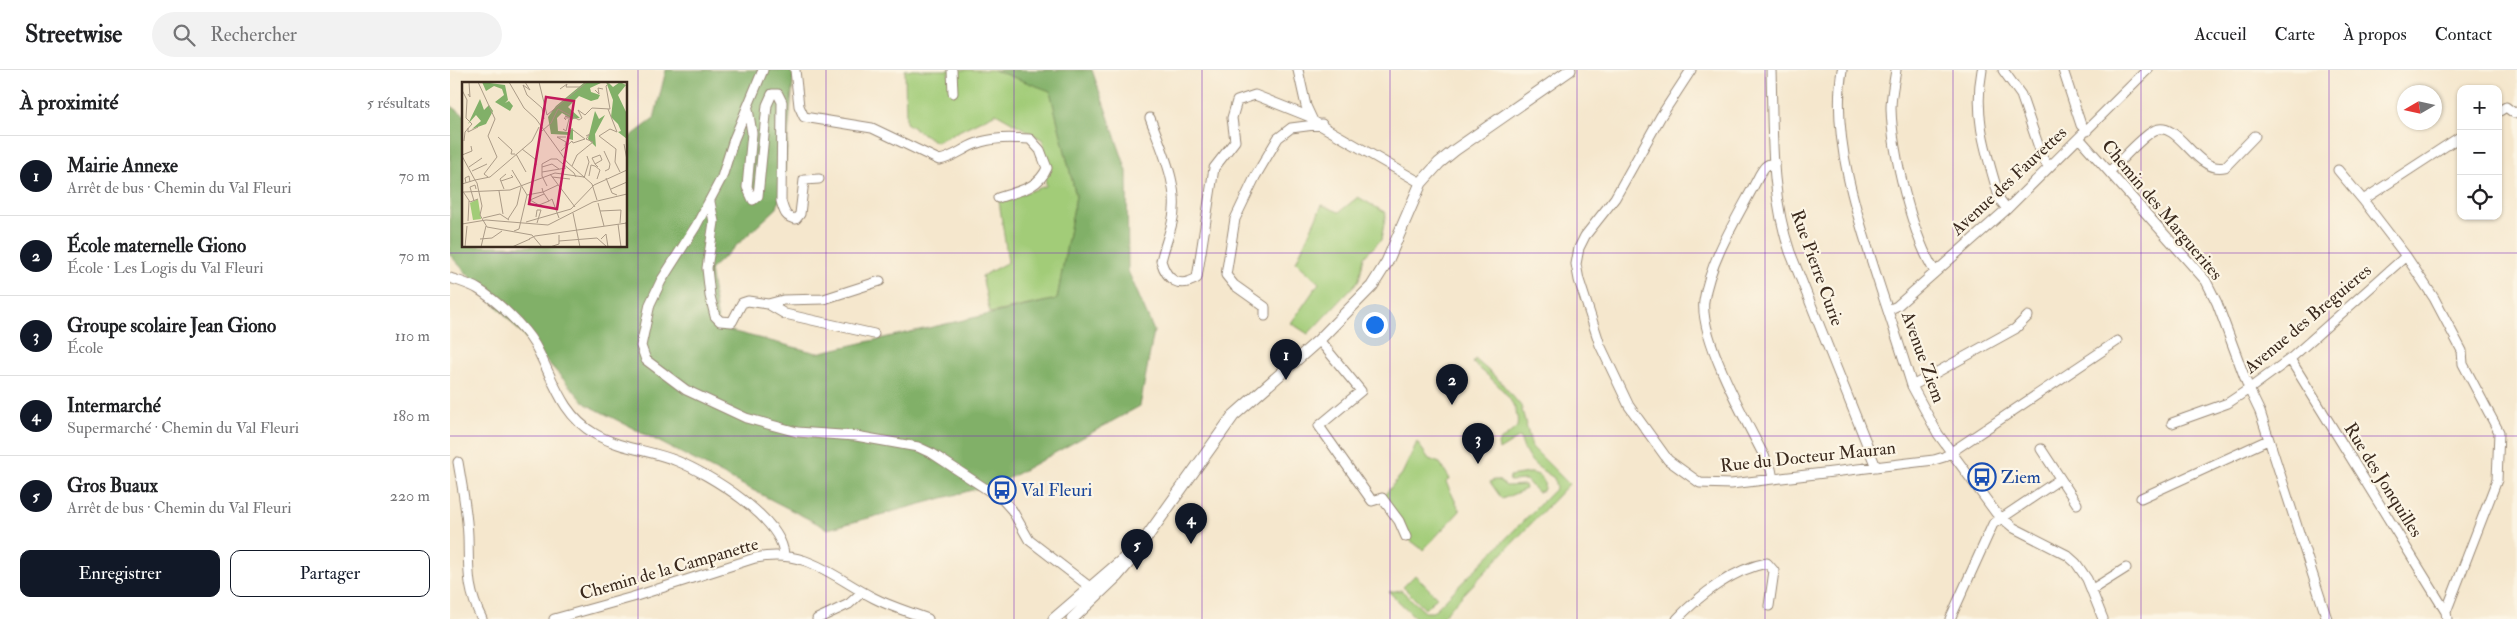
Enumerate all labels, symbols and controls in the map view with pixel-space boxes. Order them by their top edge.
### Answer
search box [152,12,502,57]
text: Streetwise [25,19,122,50]
icon: search [170,21,198,49]
text: Rechercher [210,23,297,47]
text: Accueil [2194,23,2247,46]
text: Carte [2275,23,2315,46]
text: À propos [2343,23,2407,46]
text: Contact [2435,23,2492,46]
inset map [462,82,628,248]
north arrow [2397,85,2442,130]
map controls [2457,85,2502,220]
button: + [2457,85,2502,130]
text: À proximité [20,89,118,116]
text: 5 résultats [367,93,430,113]
street label: Avenue des Fauvettes [1945,121,2072,241]
button: − [2457,130,2502,175]
street label: Chemin des Marguerites [2096,135,2228,285]
text: Mairie Annexe [67,154,178,178]
text: 1 [33,166,39,186]
text: 70 m [399,166,430,186]
button: locate [2457,175,2502,220]
text: Arrêt de bus · Chemin du Val Fleuri [67,178,292,198]
street label: Rue Pierre Curie [1785,207,1849,330]
text: École maternelle Giono [67,234,246,258]
text: 2 [32,246,40,266]
text: 70 m [399,246,430,266]
text: École · Les Logis du Val Fleuri [67,258,263,278]
street label: Avenue des Breguieres [2239,259,2376,380]
street label: Avenue Ziem [1896,307,1950,406]
your location [1362,312,1388,338]
text: Groupe scolaire Jean Giono [67,314,276,338]
text: 3 [33,326,39,346]
text: 110 m [395,326,430,346]
text: École [67,338,103,358]
pin: 1 [1270,339,1302,380]
pin: 2 [1436,364,1468,405]
text: Intermarché [67,394,161,418]
text: 4 [32,406,40,426]
text: 180 m [393,406,430,426]
text: Supermarché · Chemin du Val Fleuri [67,418,299,438]
street label: Rue des Jonquilles [2339,418,2427,542]
pin: 3 [1462,423,1494,464]
street label: Rue du Docteur Mauran [1719,436,1897,478]
bus stop icon: Ziem [1967,462,1997,492]
place label: Ziem [2001,466,2041,489]
text: Gros Buaux [67,474,158,498]
bus stop icon: Val Fleuri [987,475,1017,505]
place label: Val Fleuri [1021,479,1092,502]
text: 5 [32,486,40,506]
text: 220 m [390,486,430,506]
text: Arrêt de bus · Chemin du Val Fleuri [67,498,292,518]
pin: 4 [1175,503,1207,544]
pin: 5 [1121,529,1153,570]
street label: Chemin de la Campanette [577,532,761,606]
button: Enregistrer [20,550,220,597]
button: Partager [230,550,430,597]

